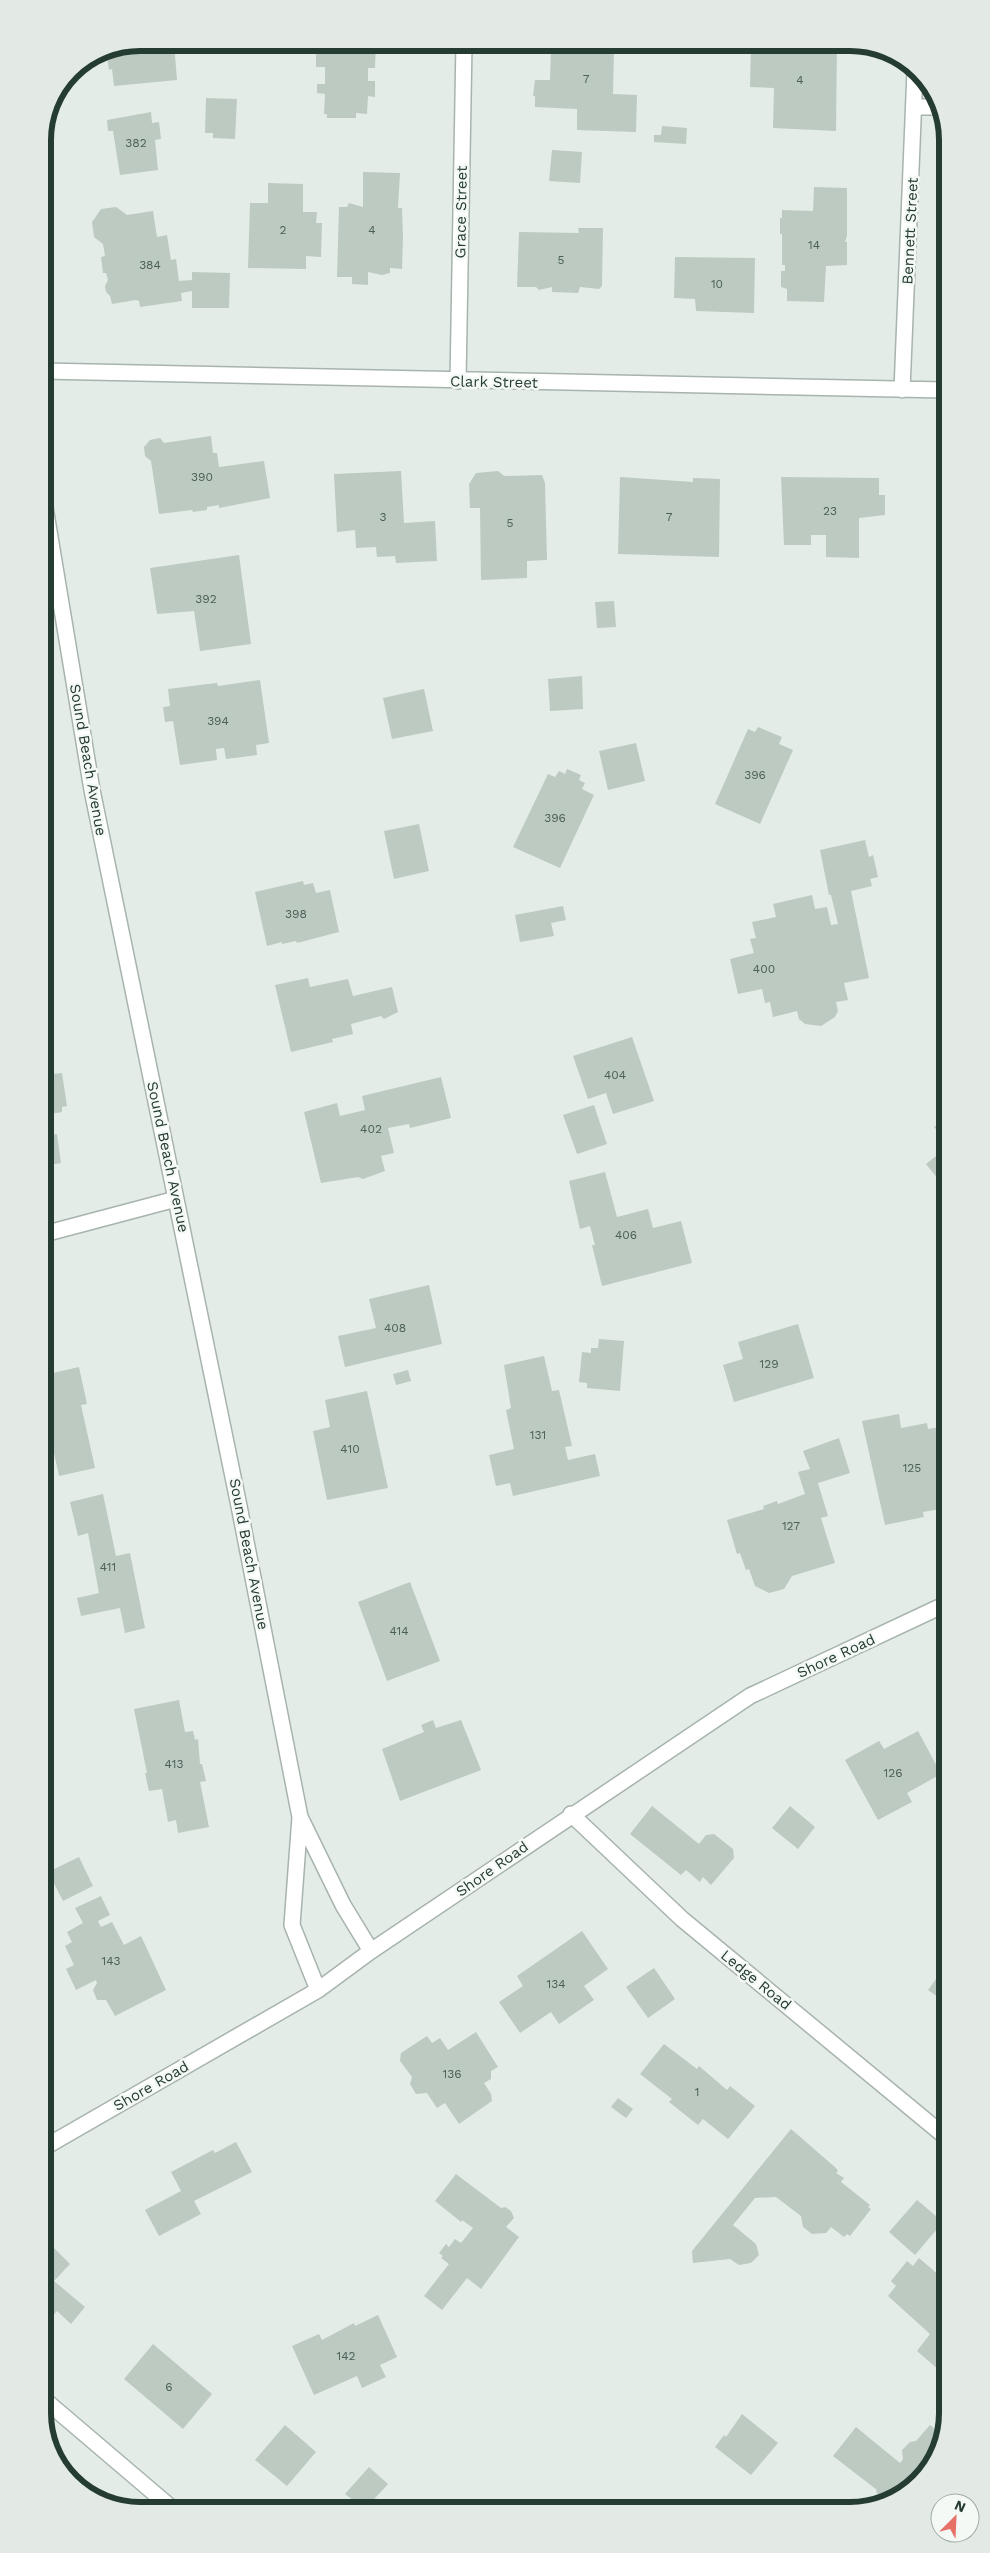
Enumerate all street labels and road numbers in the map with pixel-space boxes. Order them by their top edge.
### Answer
street label: Grace Street [451,165,471,258]
street label: Bennett Street [898,176,922,285]
street label: Clark Street [450,372,539,392]
street label: Sound Beach Avenue [66,683,110,837]
street label: Sound Beach Avenue [143,1080,193,1234]
street label: Sound Beach Avenue [225,1477,273,1631]
street label: Shore Road [794,1630,878,1682]
street label: Shore Road [452,1837,532,1901]
street label: Ledge Road [717,1946,795,2014]
street label: Shore Road [110,2057,192,2115]

